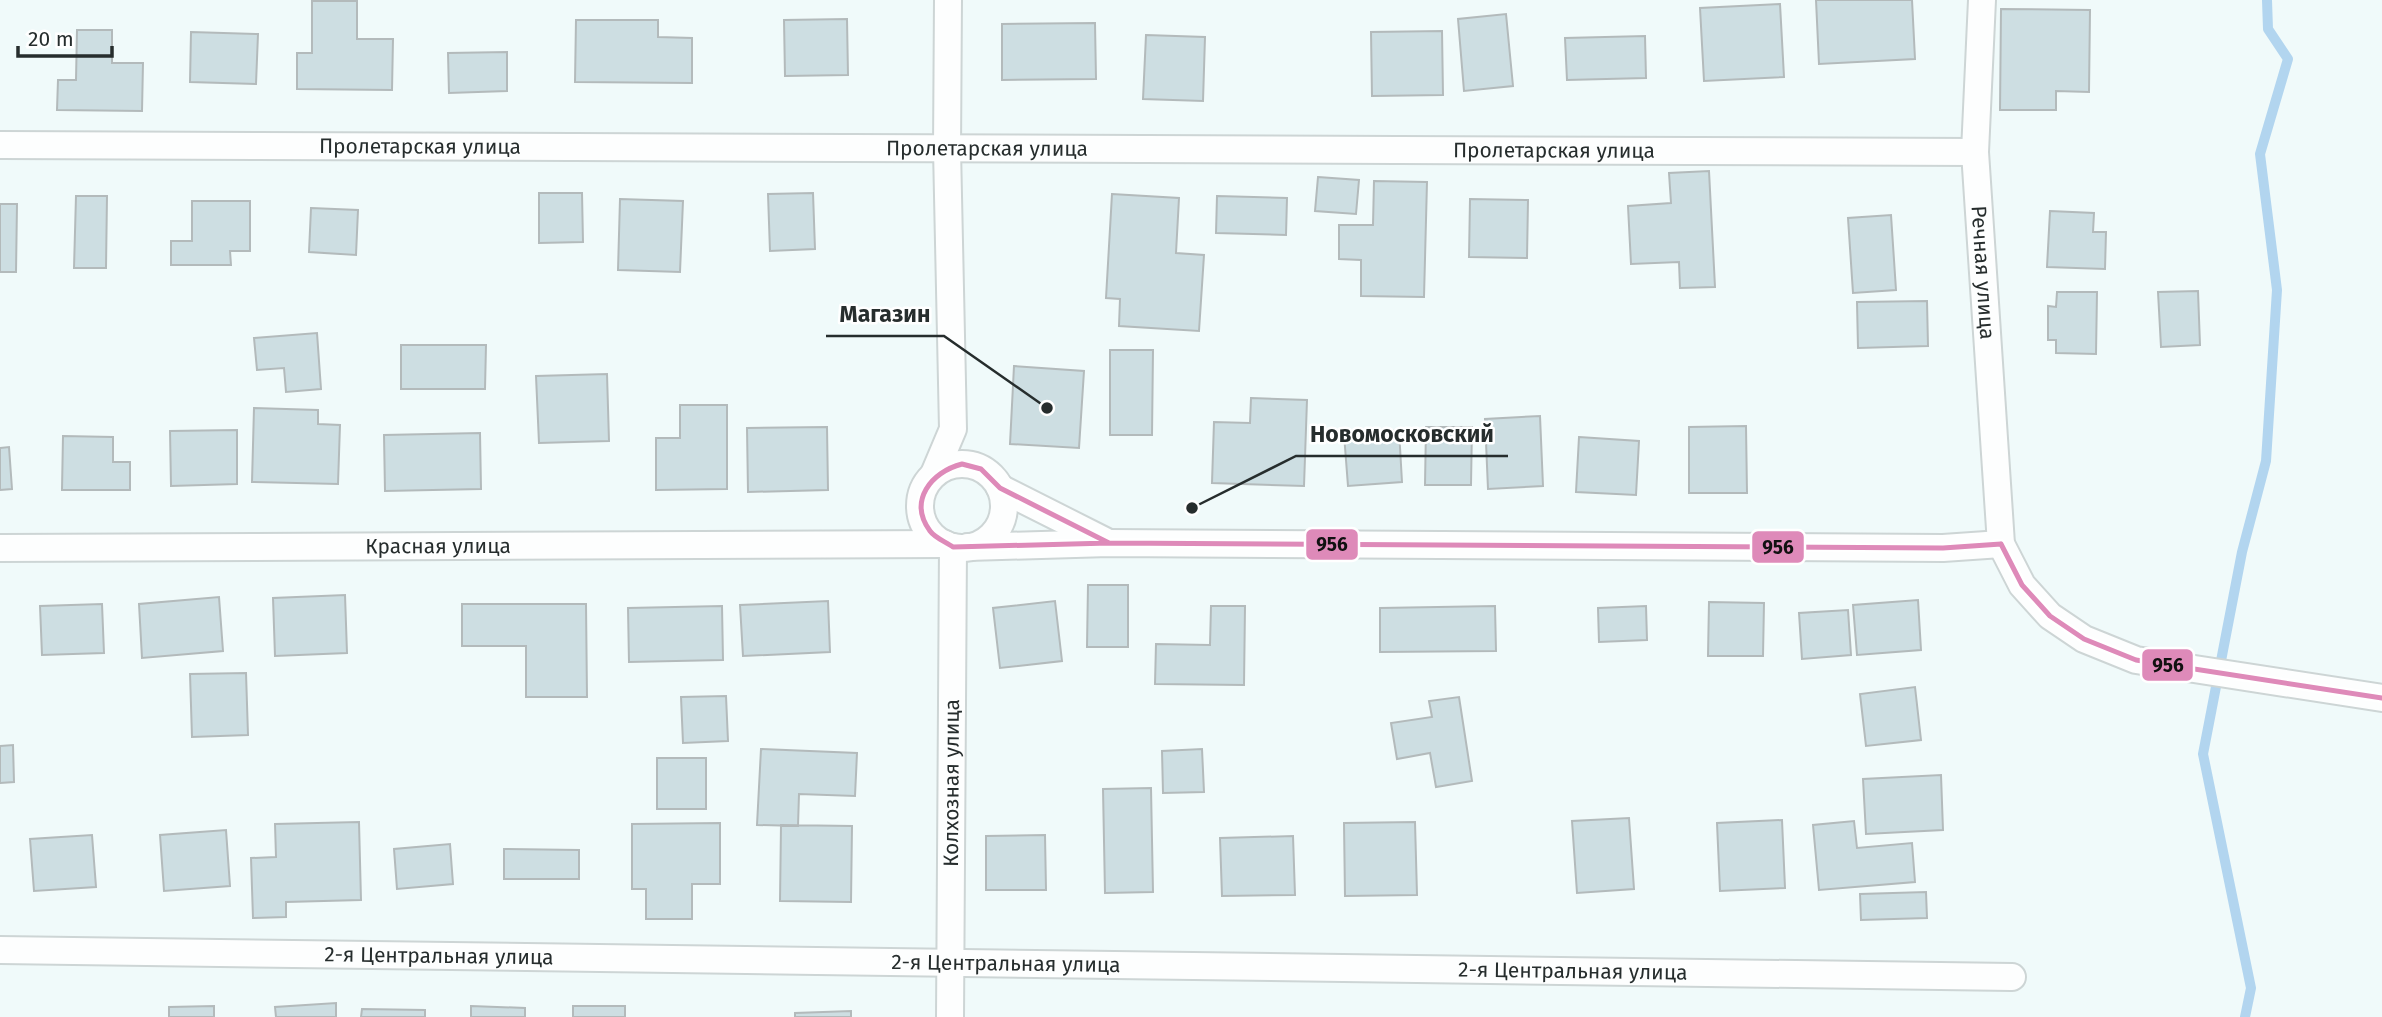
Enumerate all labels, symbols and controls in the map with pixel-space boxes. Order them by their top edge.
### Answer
scale bar [18,14,112,58]
text: 20 m [28,26,74,52]
street label: Пролетарская улица [319,133,521,160]
street label: Пролетарская улица [886,135,1088,162]
street label: Пролетарская улица [1453,137,1655,164]
street label: Речная улица [1966,205,2000,340]
callout: Магазин [826,292,944,336]
text: Магазин [840,300,930,328]
callout: Новомосковский [1296,412,1508,456]
text: Новомосковский [1310,420,1494,448]
line badge: 956 [1305,528,1359,561]
line badge: 956 [1751,530,1805,564]
street label: Красная улица [365,533,511,559]
text: 956 [1316,533,1348,556]
text: 956 [1762,536,1794,559]
line badge: 956 [2141,648,2194,682]
text: 956 [2152,654,2184,677]
street label: Колхозная улица [938,699,965,867]
street label: 2-я Центральная улица [324,941,554,970]
street label: 2-я Центральная улица [891,949,1121,978]
street label: 2-я Центральная улица [1458,957,1688,986]

